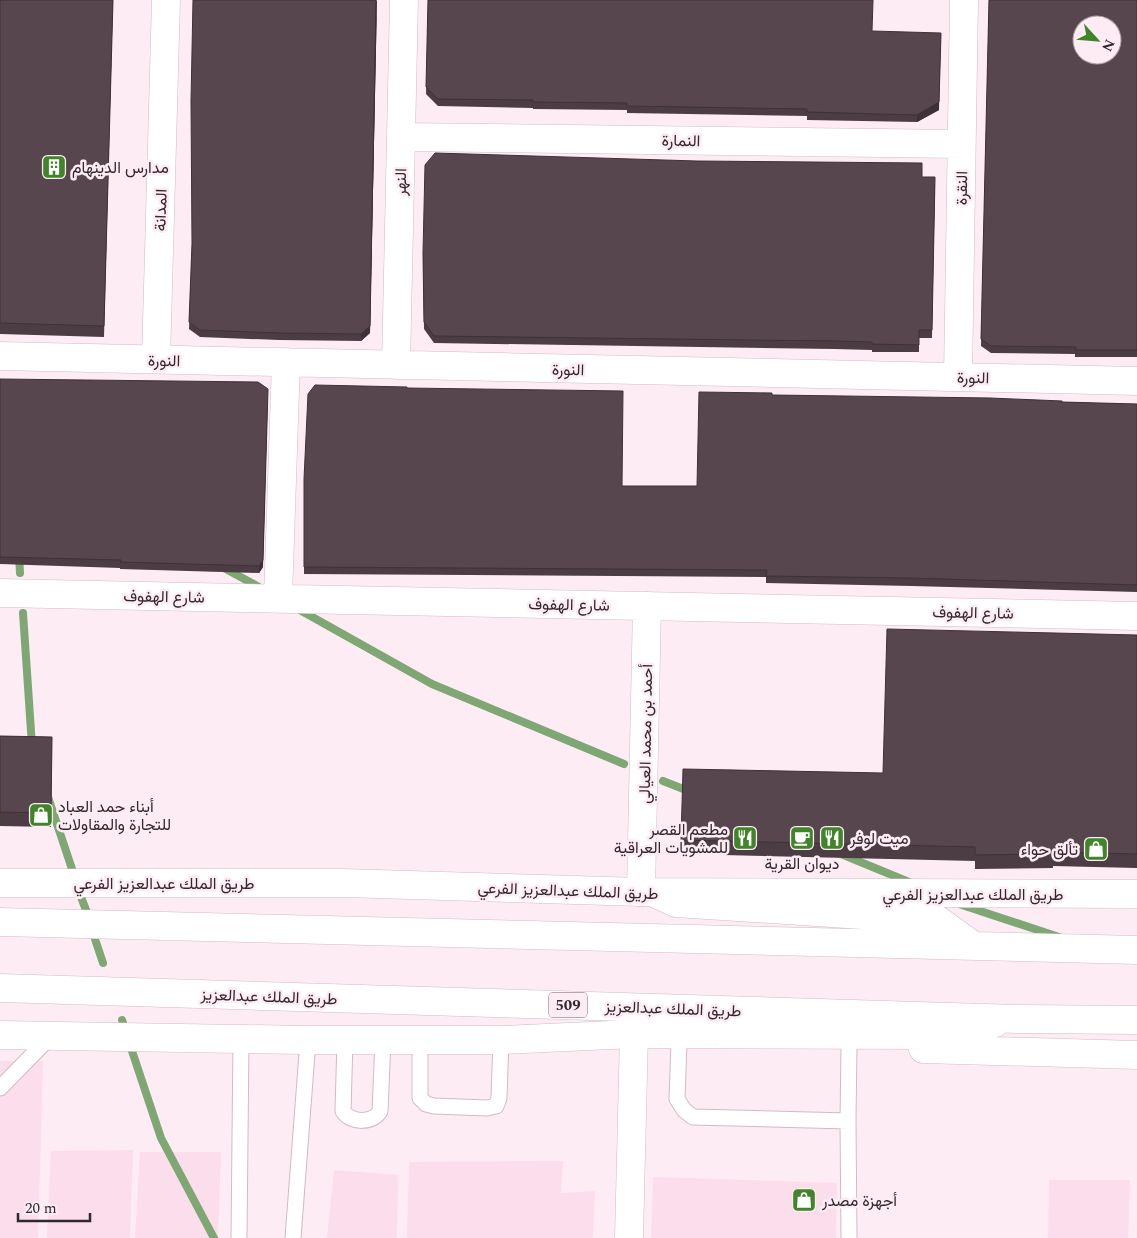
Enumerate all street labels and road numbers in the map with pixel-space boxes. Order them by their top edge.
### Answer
street label: النمارة [661,129,701,153]
street label: النهر [389,168,413,197]
street label: النقرة [950,171,974,205]
street label: المدانة [148,188,174,232]
street label: النورة [148,349,180,373]
street label: النورة [552,358,584,382]
street label: النورة [957,366,989,390]
street label: شارع الهفوف [123,584,205,610]
street label: شارع الهفوف [528,592,610,618]
street label: شارع الهفوف [932,600,1014,626]
street label: أحمد بن محمد العيالي [633,664,660,804]
street label: طريق الملك عبدالعزيز الفرعي [74,872,254,897]
street label: طريق الملك عبدالعزيز الفرعي [477,876,659,907]
street label: طريق الملك عبدالعزيز الفرعي [883,883,1063,908]
street label: طريق الملك عبدالعزيز [199,983,338,1011]
road number: 509 [549,992,587,1018]
street label: طريق الملك عبدالعزيز [603,995,742,1023]

